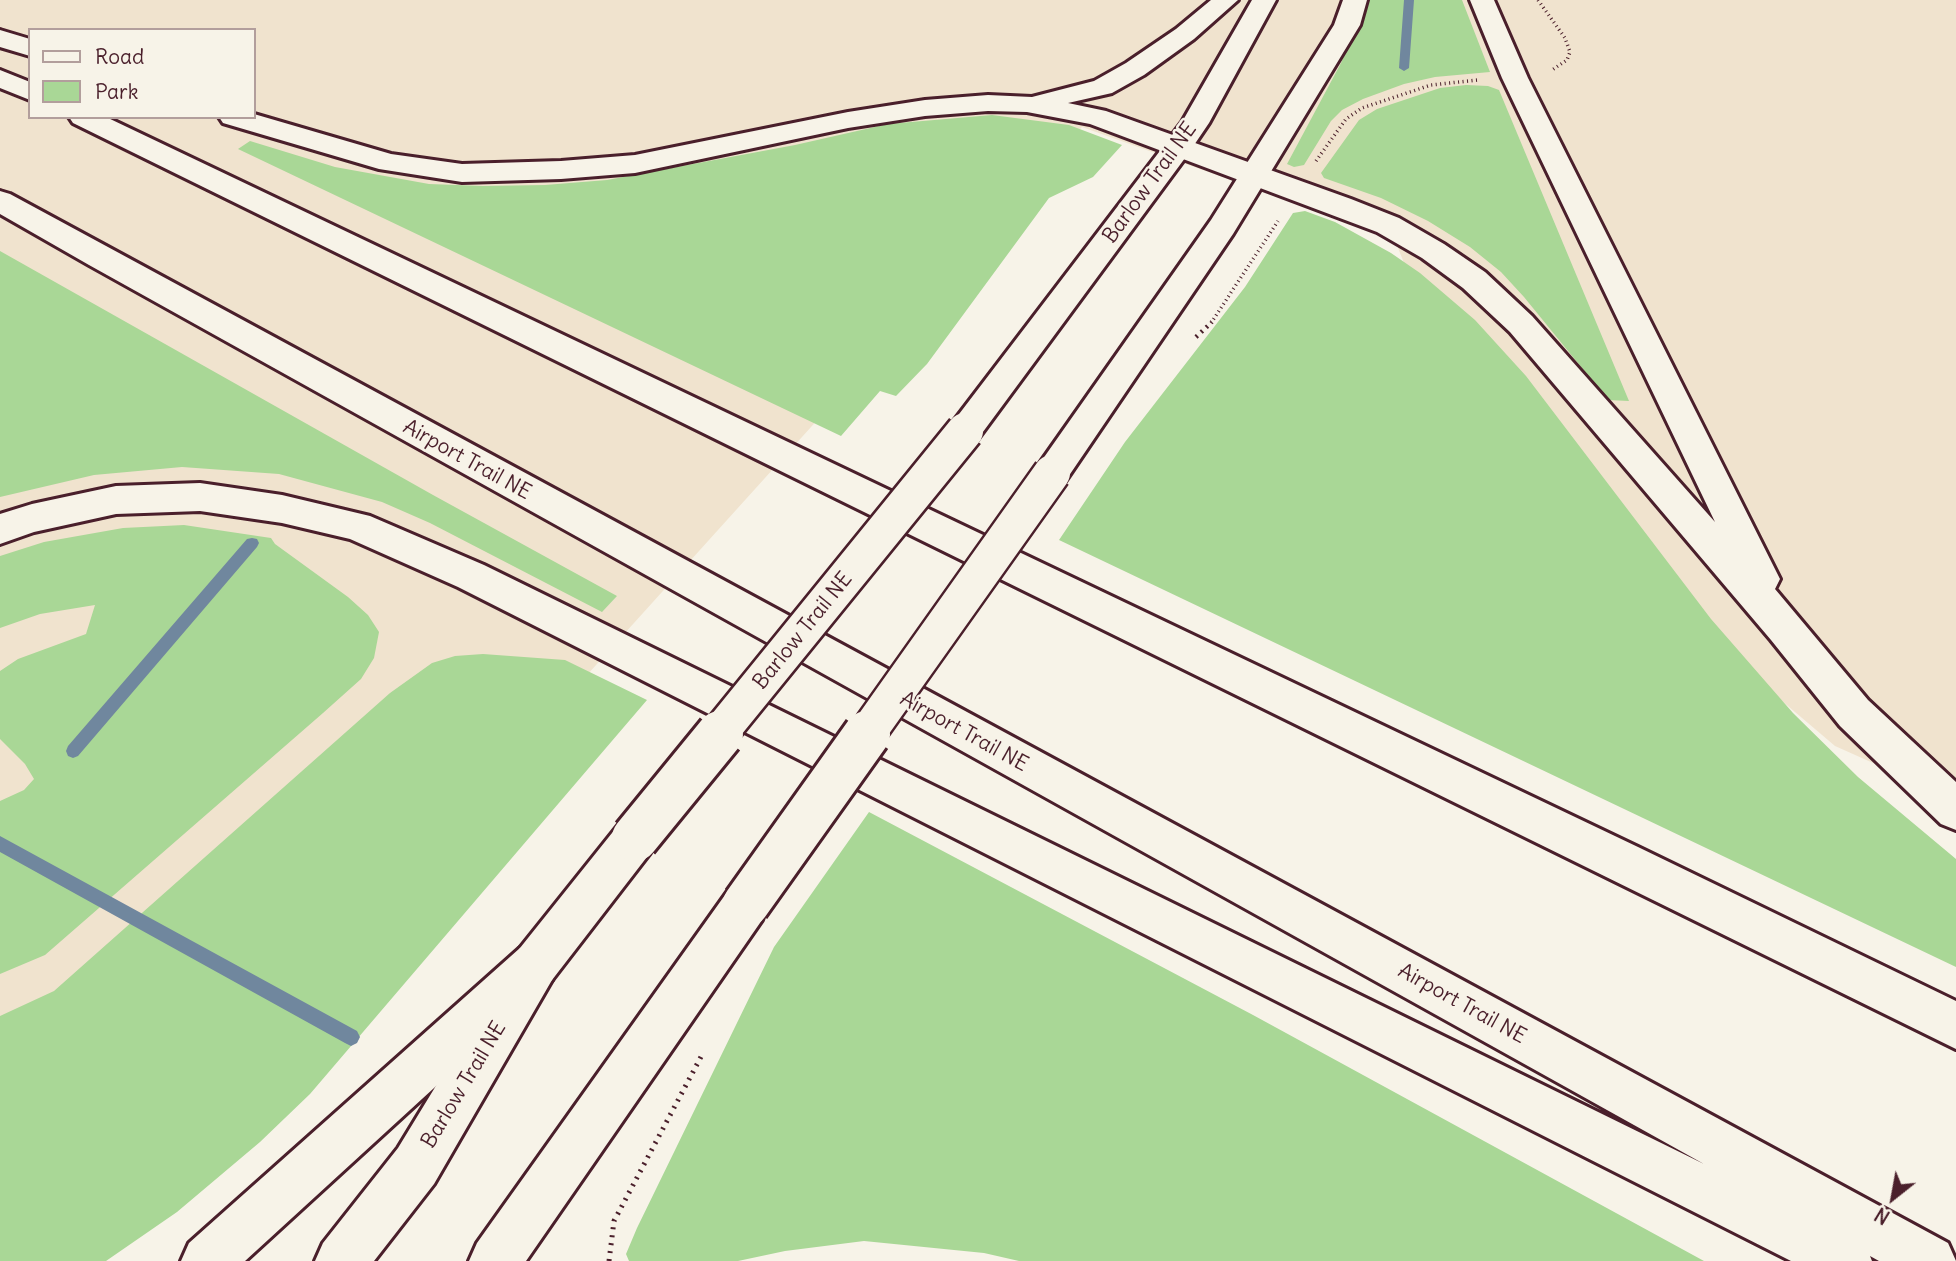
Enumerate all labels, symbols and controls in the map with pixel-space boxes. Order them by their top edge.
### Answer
legend [28,28,256,119]
text: Road [95,43,144,70]
text: Park [95,78,138,105]
street label: Barlow Trail NE [1098,118,1202,248]
street label: Airport Trail NE [399,414,535,506]
street label: Barlow Trail NE [748,567,858,695]
street label: Airport Trail NE [896,686,1032,778]
street label: Airport Trail NE [1394,958,1530,1050]
street label: Barlow Trail NE [416,1017,512,1153]
north arrow [1858,1163,1928,1233]
text: N [1870,1202,1894,1230]

